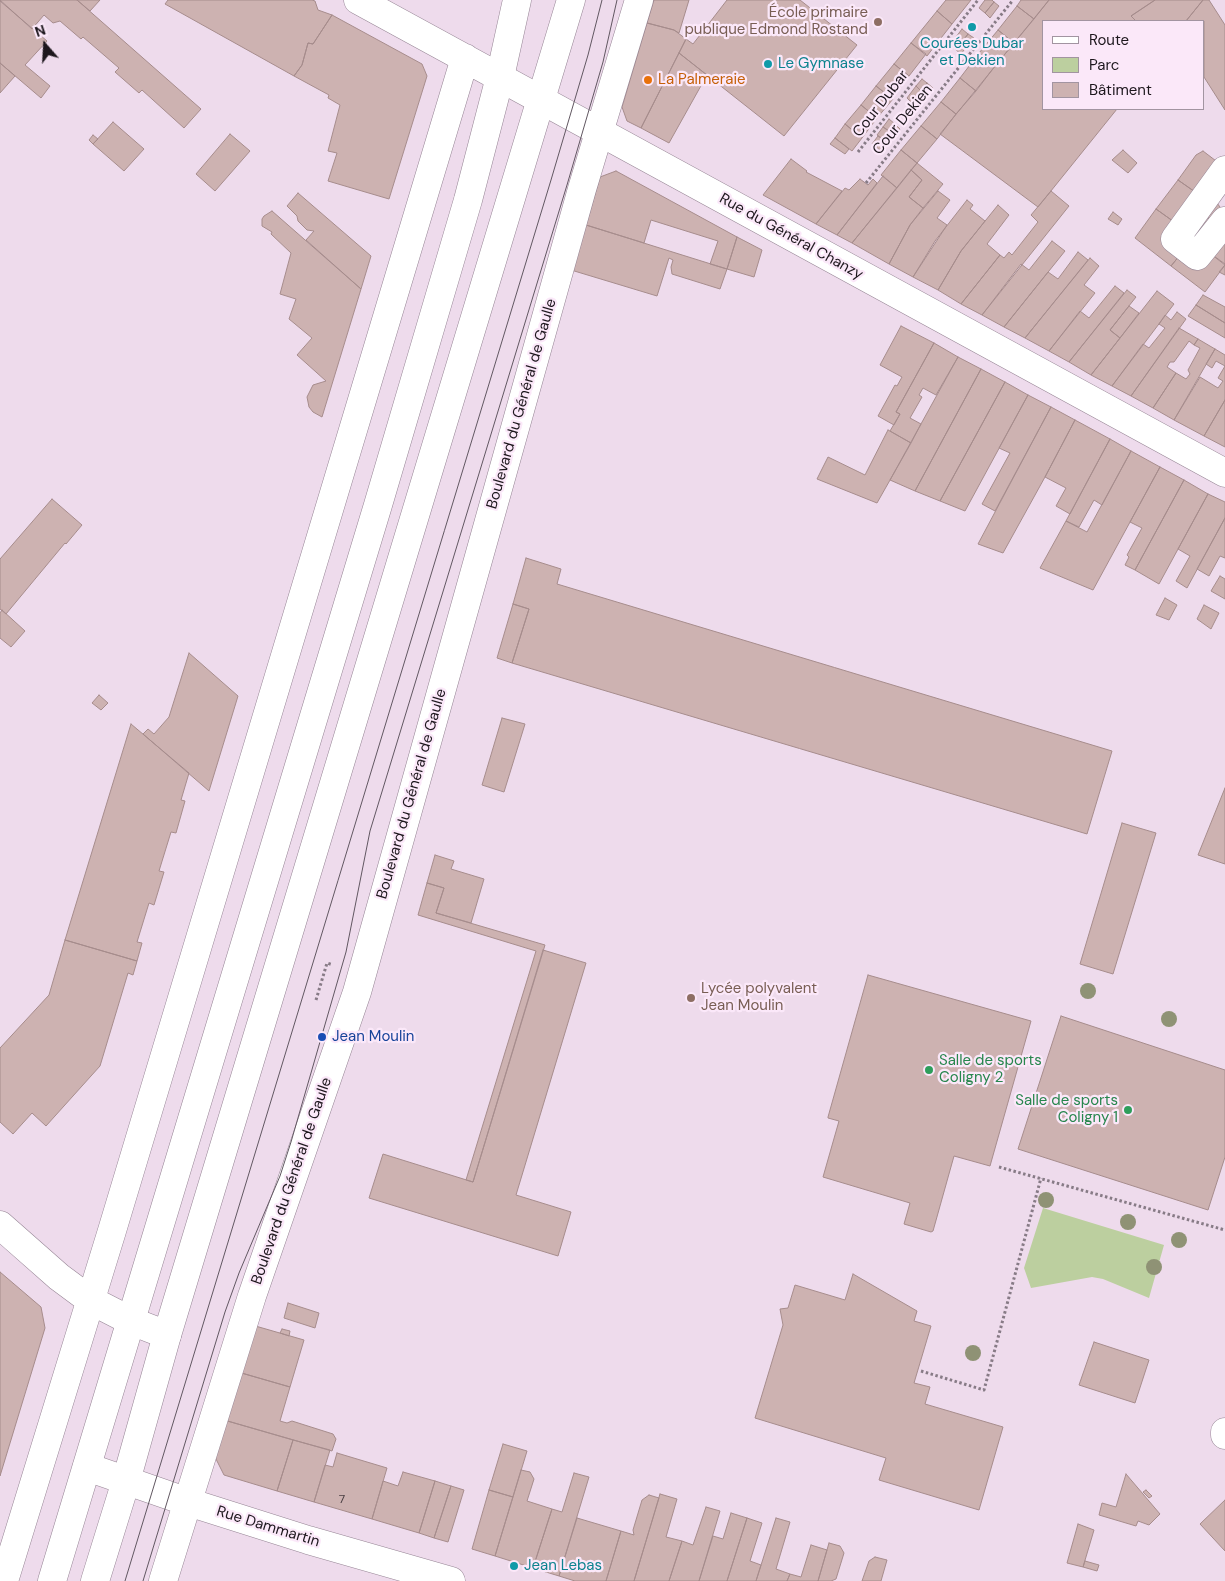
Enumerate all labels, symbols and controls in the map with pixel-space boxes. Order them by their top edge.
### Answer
place label: École primaire publique Edmond Rostand [684,4,868,39]
marker: École primaire publique Edmond Rostand [872,16,884,28]
north arrow [20,20,70,70]
legend [1042,20,1205,110]
text: N [32,21,48,41]
marker: Courées Dubar et Dekien [966,21,978,33]
text: Route [1089,30,1129,50]
place label: Courées Dubar et Dekien [920,35,1024,70]
place label: Le Gymnase [778,55,864,73]
text: Parc [1089,55,1119,75]
marker: Le Gymnase [762,58,774,70]
street label: Cour Dubar [849,67,913,141]
place label: La Palmeraie [658,71,746,89]
marker: La Palmeraie [642,74,654,86]
text: Bâtiment [1089,80,1152,100]
street label: Cour Dekien [869,81,937,159]
street label: Rue du Général Chanzy [716,190,866,284]
street label: Boulevard du Général de Gaulle [483,297,561,511]
street label: Boulevard du Général de Gaulle [373,687,451,901]
place label: Lycée polyvalent Jean Moulin [701,980,817,1015]
marker: Lycée polyvalent Jean Moulin [685,992,697,1004]
place label: Jean Moulin [332,1028,414,1046]
marker: Jean Moulin [316,1031,328,1043]
place label: Salle de sports Coligny 2 [939,1052,1042,1087]
marker: Salle de sports Coligny 2 [923,1064,935,1076]
street label: Boulevard du Général de Gaulle [248,1075,336,1287]
place label: Salle de sports Coligny 1 [1015,1092,1118,1127]
marker: Salle de sports Coligny 1 [1122,1104,1134,1116]
house number: 7 [339,1493,345,1507]
street label: Rue Dammartin [214,1503,322,1551]
place label: Jean Lebas [524,1557,602,1575]
marker: Jean Lebas [508,1560,520,1572]

